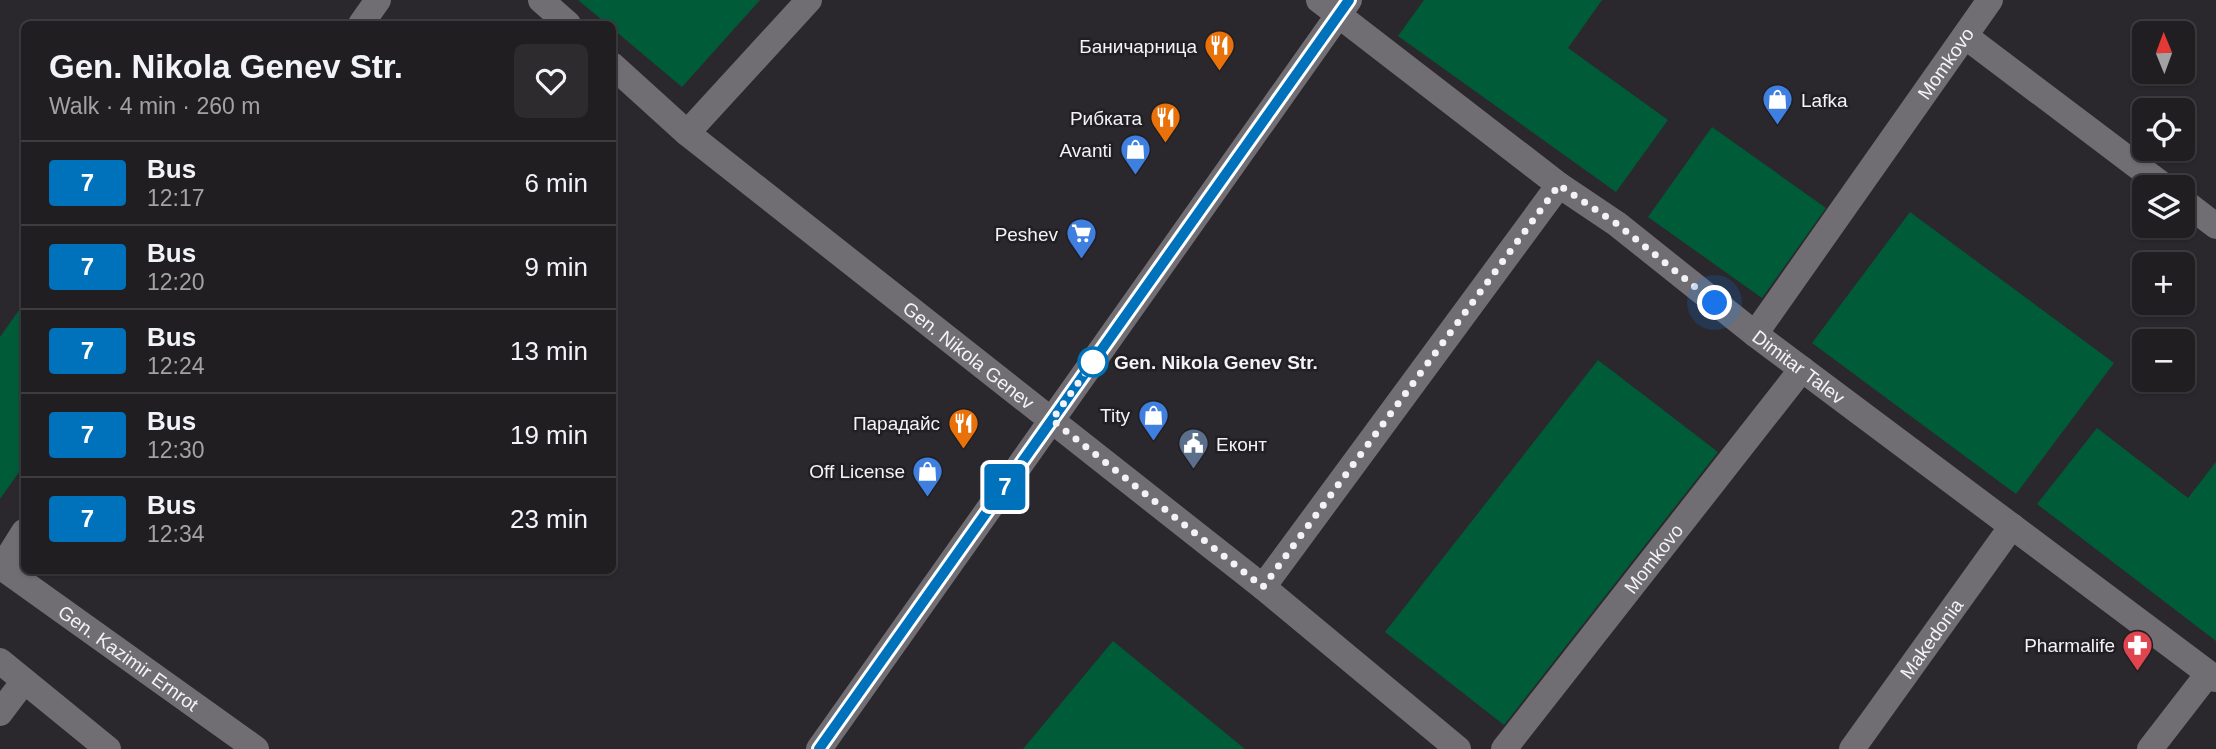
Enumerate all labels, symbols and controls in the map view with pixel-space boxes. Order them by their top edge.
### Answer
north arrow [2132,21,2194,84]
map controls [2132,21,2195,392]
street label: Momkovo [1914,24,1978,103]
restaurant icon: Баничарница [1203,29,1237,73]
place label: Баничарница [1079,36,1197,57]
button: heart [514,44,588,118]
text: Gen. Nikola Genev Str. [49,48,403,85]
shop icon: Lafka [1761,83,1795,127]
place label: Lafka [1801,90,1848,111]
text: Walk · 4 min · 260 m [49,93,260,119]
button: locate [2132,98,2195,161]
restaurant icon: Рибката [1148,101,1182,145]
place label: Рибката [1070,108,1142,129]
shop icon: Avanti [1118,133,1152,177]
place label: Avanti [1060,140,1112,161]
text: Bus [147,154,196,184]
text: 6 min [524,168,588,198]
text: 7 [81,169,94,196]
button: layers [2132,175,2195,238]
text: 12:17 [147,185,205,211]
supermarket icon: Peshev [1064,217,1098,261]
place label: Peshev [995,224,1058,245]
text: Bus [147,238,196,268]
text: 9 min [524,252,588,282]
button: + [2132,252,2195,315]
text: 7 [81,253,94,280]
text: 12:20 [147,269,205,295]
your location [1697,285,1732,320]
street label: Gen. Nikola Genev [899,298,1038,414]
text: Bus [147,322,196,352]
street label: Dimitar Talev [1748,326,1849,409]
button: − [2132,329,2195,392]
text: 13 min [510,336,588,366]
text: 7 [81,337,94,364]
marker: Gen. Nikola Genev Str. [1078,347,1108,377]
place label: Gen. Nikola Genev Str. [1114,352,1318,373]
text: 12:24 [147,353,205,379]
shop icon: Tity [1136,398,1170,442]
place label: Tity [1100,405,1130,426]
text: Bus [147,406,196,436]
restaurant icon: Парадайс [946,406,980,450]
place label: Парадайс [853,413,940,434]
text: 19 min [510,420,588,450]
text: 7 [81,421,94,448]
public building icon: Еконт [1176,427,1210,471]
place label: Еконт [1216,434,1267,455]
text: 12:30 [147,437,205,463]
shop icon: Off License [911,454,945,498]
place label: Off License [809,461,905,482]
line badge: 7 [982,464,1028,510]
text: 7 [998,473,1012,500]
text: Bus [147,490,196,520]
text: 23 min [510,504,588,534]
text: 7 [81,505,94,532]
street label: Momkovo [1620,520,1687,598]
text: 12:34 [147,521,205,547]
street label: Makedonia [1896,595,1968,683]
street label: Gen. Kazimir Ernrot [54,601,203,716]
pharmacy icon: Pharmalife [2121,628,2155,672]
place label: Pharmalife [2024,635,2115,656]

